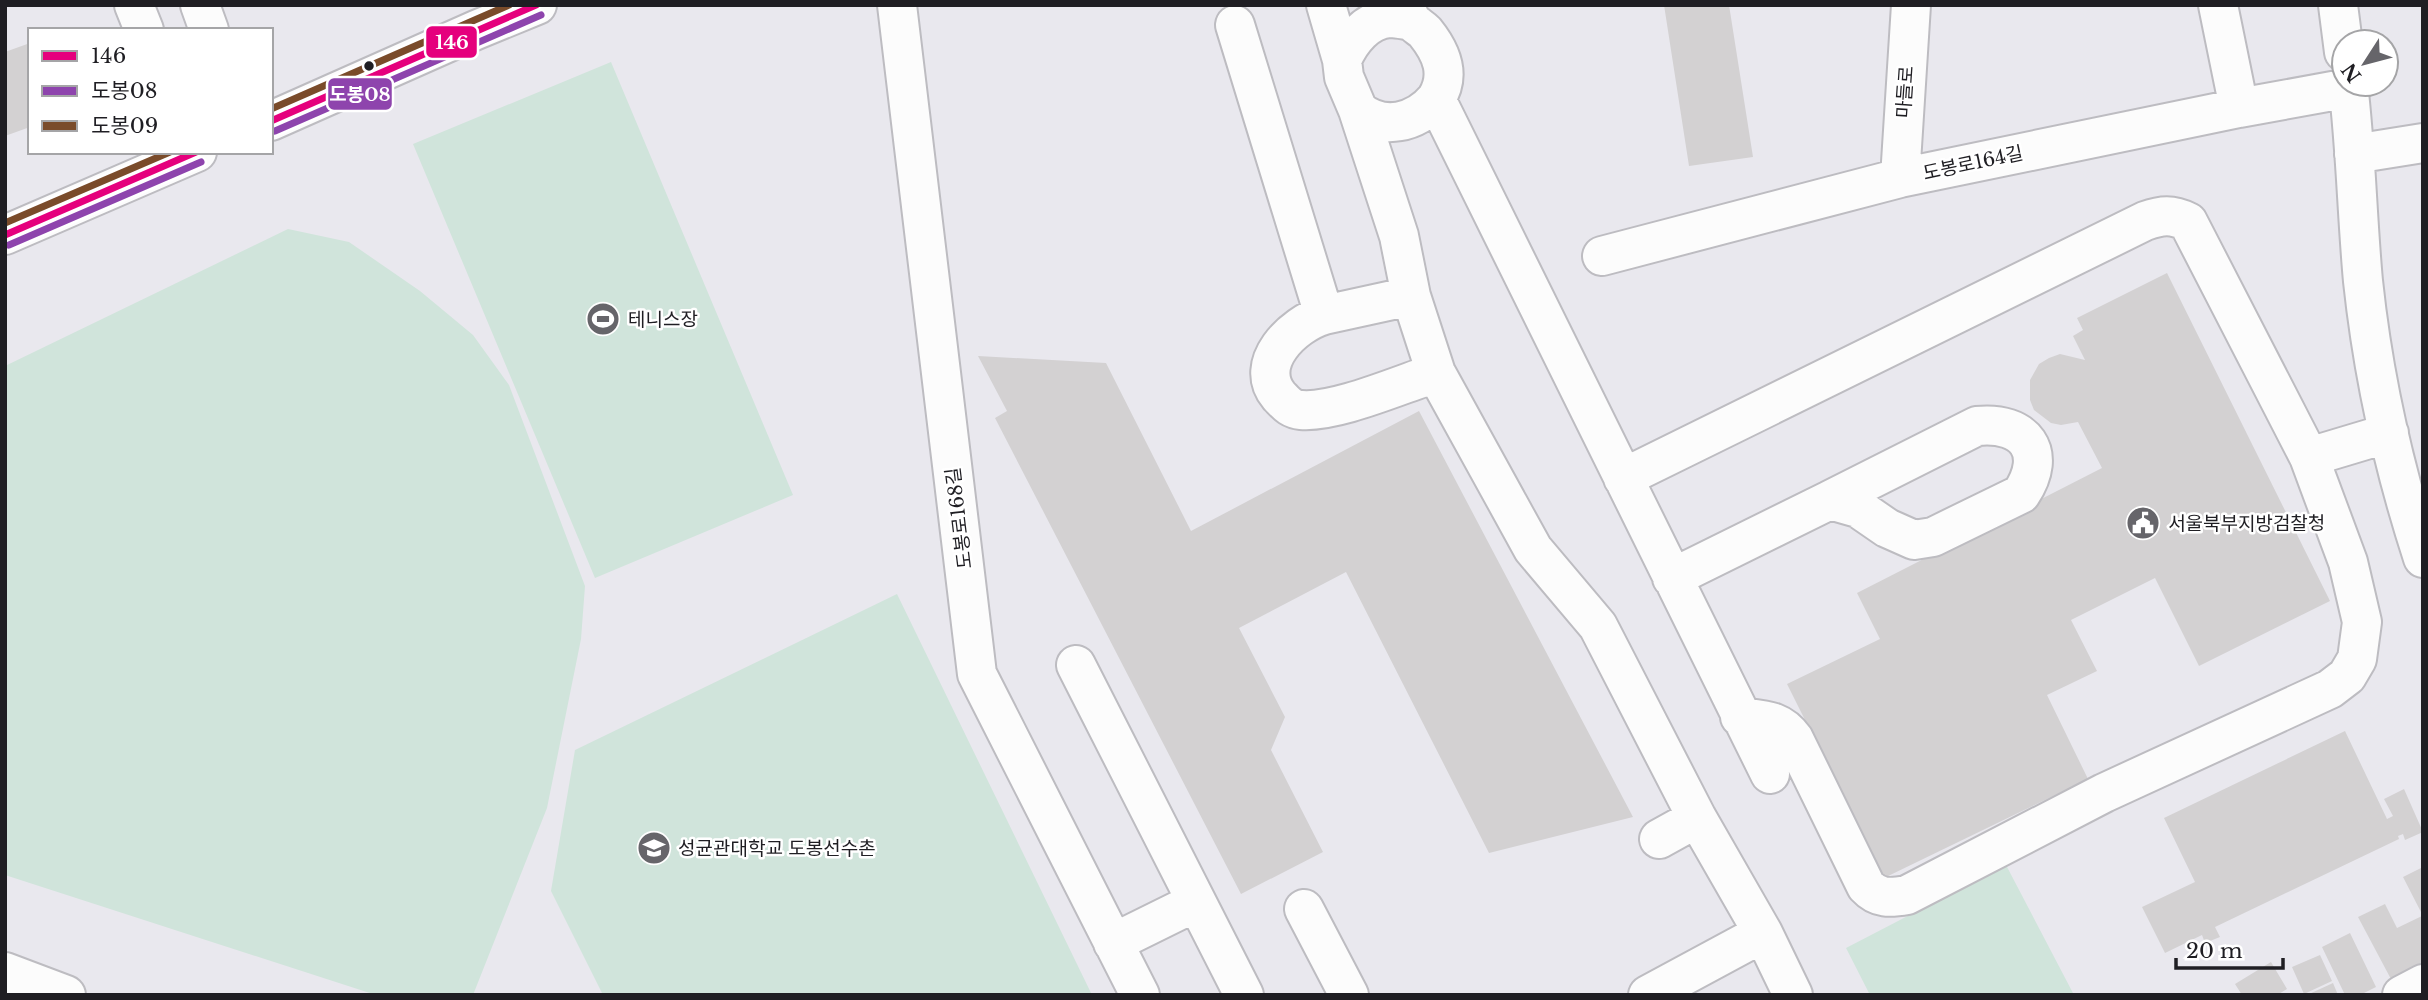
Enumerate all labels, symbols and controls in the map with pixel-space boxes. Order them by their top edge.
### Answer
line badge: 146 [425,25,478,59]
legend [28,28,273,154]
north arrow [2330,28,2400,98]
text: 146 [435,31,469,54]
text: 146 [91,43,126,69]
unlabelled marker [362,59,376,73]
text: N [2337,59,2366,87]
street label: 마들로 [1892,65,1918,119]
line badge: 도봉08 [327,77,393,111]
text: 도봉08 [91,78,157,104]
text: 도봉08 [329,83,391,106]
text: 도봉09 [91,113,158,139]
street label: 도봉로164길 [1921,141,2025,185]
sports icon: 테니스장 [584,300,622,338]
place label: 테니스장 [628,308,698,331]
street label: 도봉로168길 [941,466,977,570]
public building icon: 서울북부지방검찰청 [2124,504,2162,542]
place label: 서울북부지방검찰청 [2168,512,2325,535]
school or university icon: 성균관대학교 도봉선수촌 [635,829,673,867]
place label: 성균관대학교 도봉선수촌 [678,837,876,860]
scale bar [2176,926,2283,970]
text: 20 m [2186,938,2243,964]

